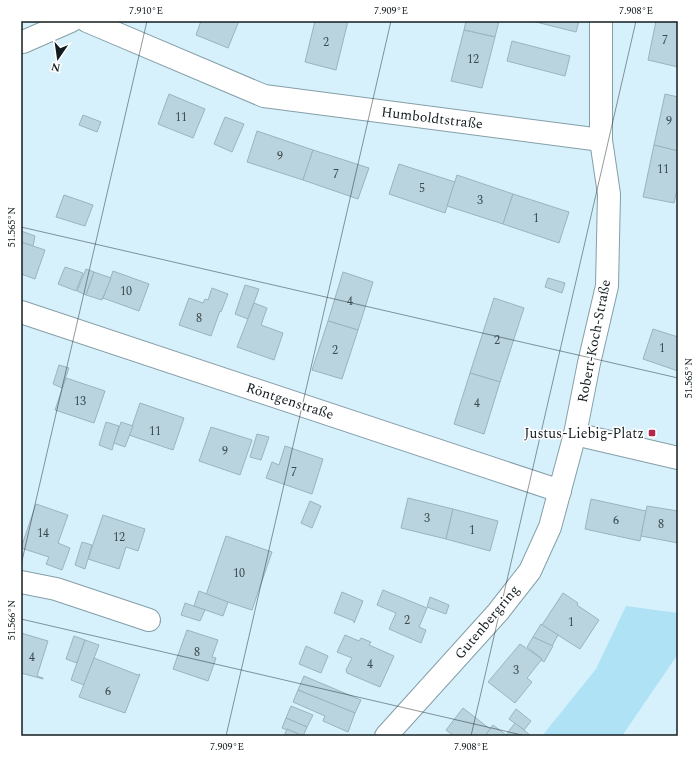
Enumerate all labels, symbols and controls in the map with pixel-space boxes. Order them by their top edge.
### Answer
text: 7.910°E [129,3,163,19]
text: 7.909°E [374,3,408,19]
text: 7.908°E [619,3,653,19]
house number: 7 [662,31,668,50]
house number: 2 [323,33,329,52]
north arrow [38,38,78,78]
house number: 12 [467,50,479,69]
text: N [50,58,62,77]
street label: Humboldtstraße [380,101,484,135]
house number: 11 [175,108,187,127]
house number: 9 [666,112,672,131]
house number: 9 [277,147,283,166]
house number: 11 [657,160,669,179]
house number: 7 [333,165,339,184]
house number: 5 [419,179,425,198]
house number: 3 [477,191,483,210]
text: 51.565°N [4,207,20,247]
house number: 1 [533,209,539,228]
street label: Robert-Koch-Straße [572,277,616,404]
house number: 10 [120,282,132,301]
house number: 4 [347,292,353,311]
house number: 8 [196,309,202,328]
house number: 2 [494,331,500,350]
house number: 1 [659,339,665,358]
house number: 2 [332,341,338,360]
text: 51.565°N [681,358,697,398]
street label: Röntgenstraße [243,377,337,425]
house number: 13 [74,392,86,411]
house number: 4 [474,394,480,413]
house number: 11 [149,422,161,441]
place label: Justus-Liebig-Platz [524,423,644,444]
marker: Justus-Liebig-Platz [647,428,657,438]
house number: 9 [222,442,228,461]
house number: 7 [291,463,297,482]
house number: 3 [424,509,430,528]
house number: 6 [613,511,619,530]
house number: 8 [658,515,664,534]
house number: 1 [469,521,475,540]
house number: 14 [37,524,49,543]
house number: 12 [113,528,125,547]
house number: 10 [233,564,245,583]
street label: Gutenbergring [449,580,525,664]
text: 51.566°N [4,600,20,640]
house number: 2 [404,611,410,630]
house number: 1 [568,613,574,632]
house number: 8 [194,643,200,662]
house number: 4 [29,648,35,667]
house number: 4 [367,655,373,674]
house number: 3 [513,661,519,680]
house number: 6 [105,682,111,701]
text: 7.909°E [210,739,244,755]
text: 7.908°E [454,739,488,755]

